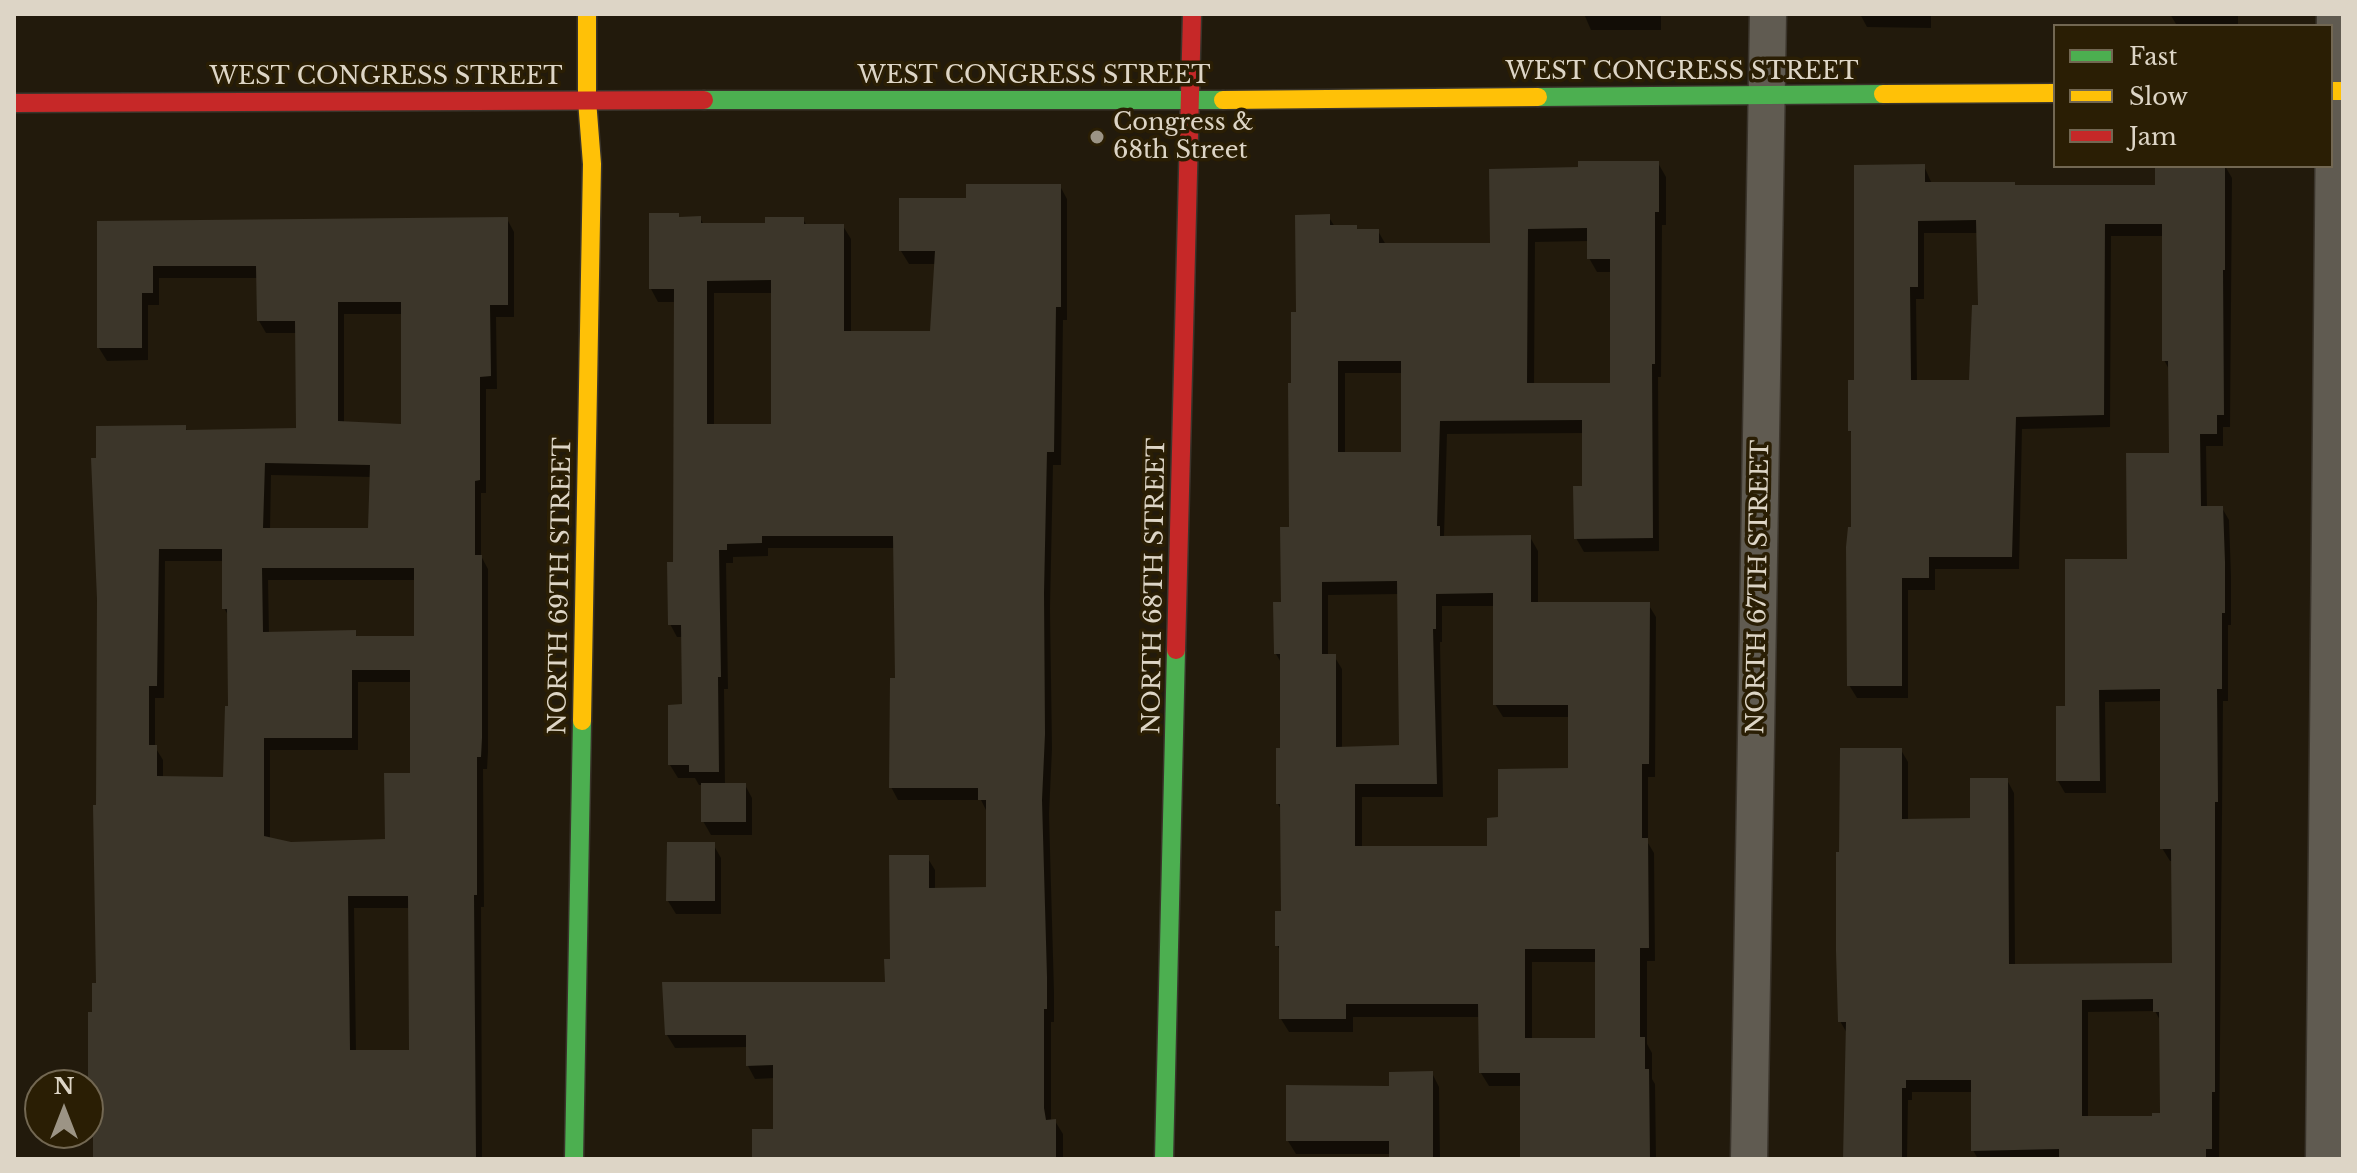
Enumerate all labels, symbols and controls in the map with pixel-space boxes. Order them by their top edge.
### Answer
legend [2053,24,2333,168]
text: Fast [2129,42,2177,71]
street label: WEST CONGRESS STREET [1506,58,1858,86]
street label: WEST CONGRESS STREET [858,62,1210,90]
street label: WEST CONGRESS STREET [210,63,562,91]
text: Slow [2129,82,2188,111]
place label: Congress & 68th Street [1113,109,1254,165]
text: Jam [2129,122,2177,151]
marker: Congress & 68th Street [1088,128,1106,146]
street label: NORTH 69TH STREET [544,437,578,735]
street label: NORTH 68TH STREET [1138,438,1172,734]
street label: NORTH 67TH STREET [1742,440,1776,734]
north arrow [24,1069,104,1149]
text: N [54,1073,74,1100]

